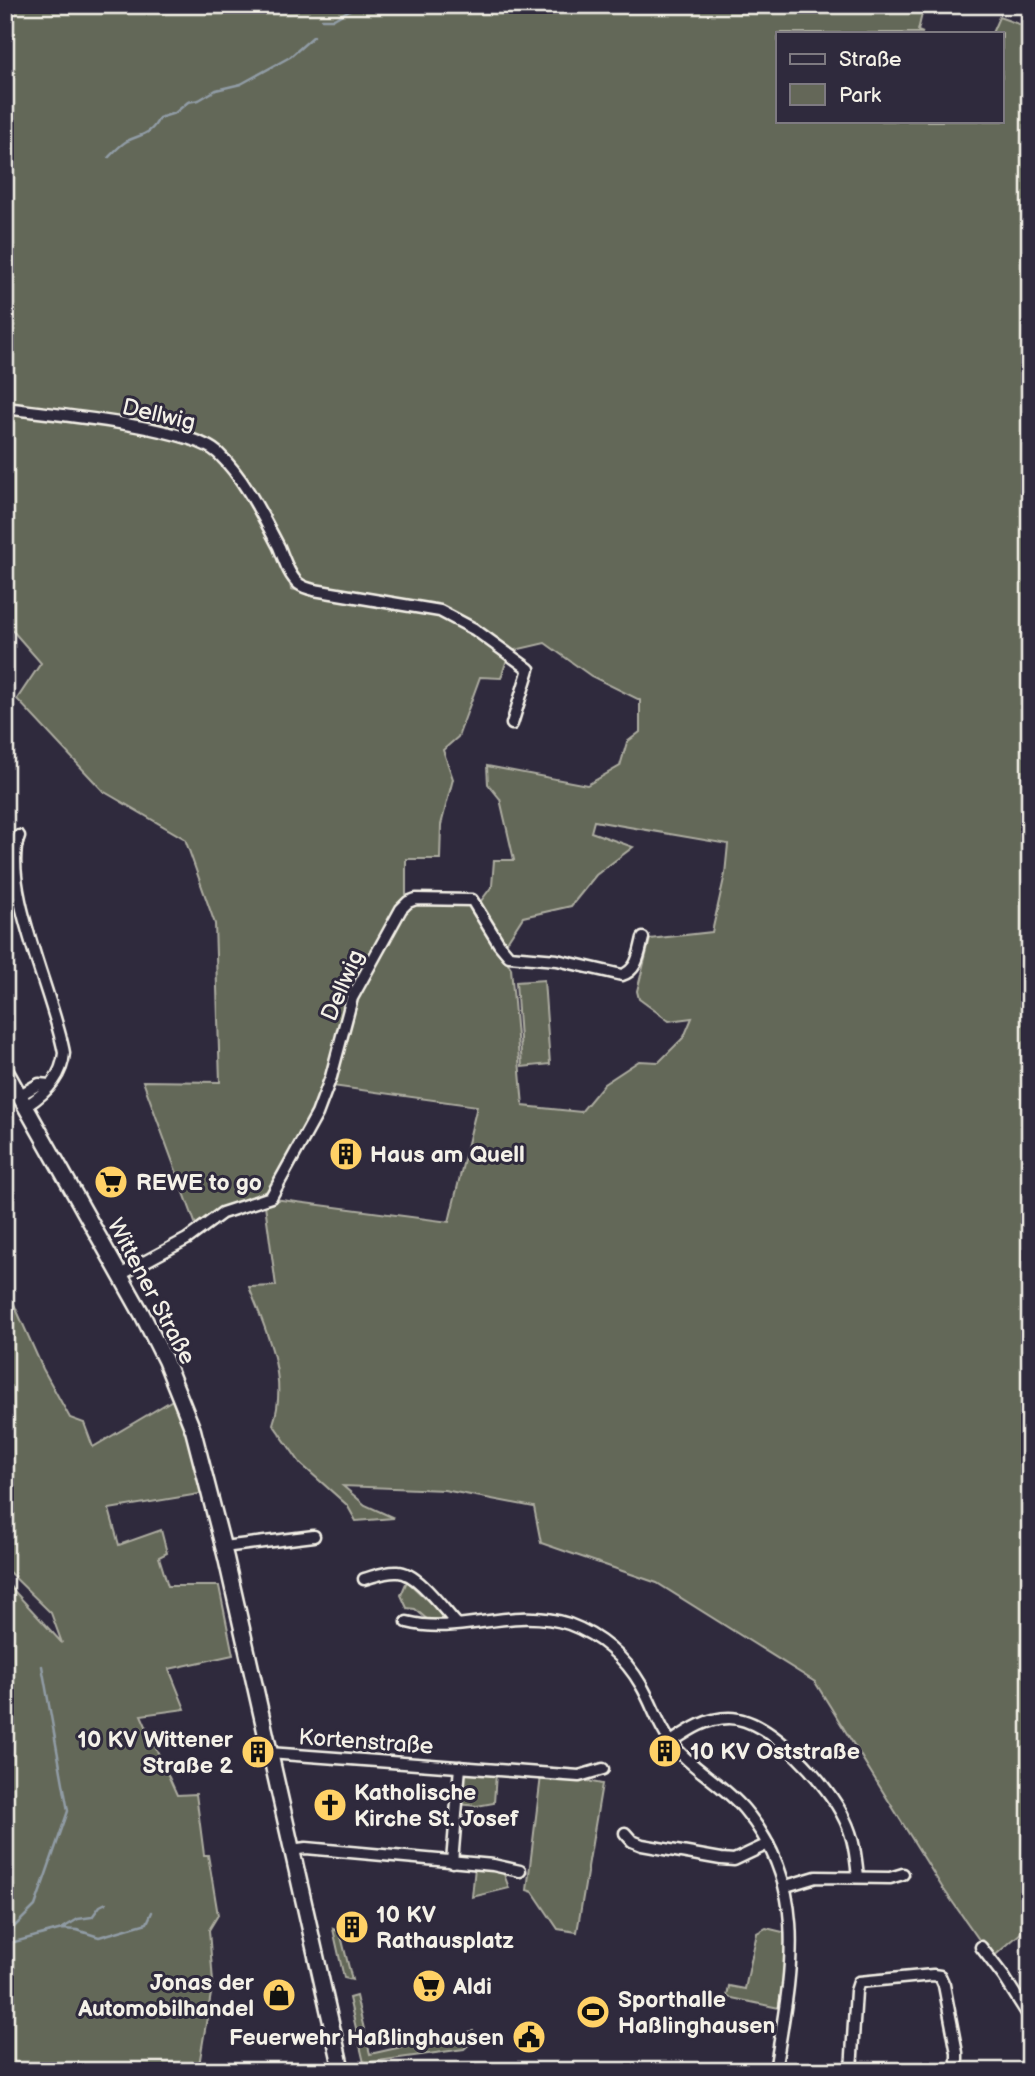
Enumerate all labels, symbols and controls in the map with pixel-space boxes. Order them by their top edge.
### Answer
legend [776,32,1004,122]
text: Straße [839,47,901,72]
text: Park [839,83,882,108]
street label: Dellwig [119,393,198,437]
street label: Dellwig [315,946,370,1025]
building icon: Haus am Quell [327,1135,365,1173]
place label: Haus am Quell [370,1141,525,1169]
supermarket icon: REWE to go [92,1163,130,1201]
place label: REWE to go [136,1169,262,1197]
street label: Wittener Straße [101,1214,201,1369]
street label: Kortenstraße [298,1723,434,1761]
place label: 10 KV Wittener Straße 2 [77,1726,234,1780]
building icon: 10 KV Oststraße [646,1732,684,1770]
building icon: 10 KV Wittener Straße 2 [239,1733,277,1771]
place label: 10 KV Oststraße [690,1738,860,1766]
place label: Katholische Kirche St. Josef [354,1779,519,1833]
church icon: Katholische Kirche St. Josef [311,1786,349,1824]
place label: 10 KV Rathausplatz [376,1901,514,1955]
building icon: 10 KV Rathausplatz [333,1908,371,1946]
supermarket icon: Aldi [410,1967,448,2005]
place label: Jonas der Automobilhandel [77,1969,255,2023]
place label: Aldi [452,1973,492,2001]
shop icon: Jonas der Automobilhandel [260,1976,298,2014]
place label: Sporthalle Haßlinghausen [618,1986,775,2040]
sports icon: Sporthalle Haßlinghausen [574,1993,612,2031]
public building icon: Feuerwehr Haßlinghausen [510,2018,548,2056]
place label: Feuerwehr Haßlinghausen [229,2024,504,2052]

